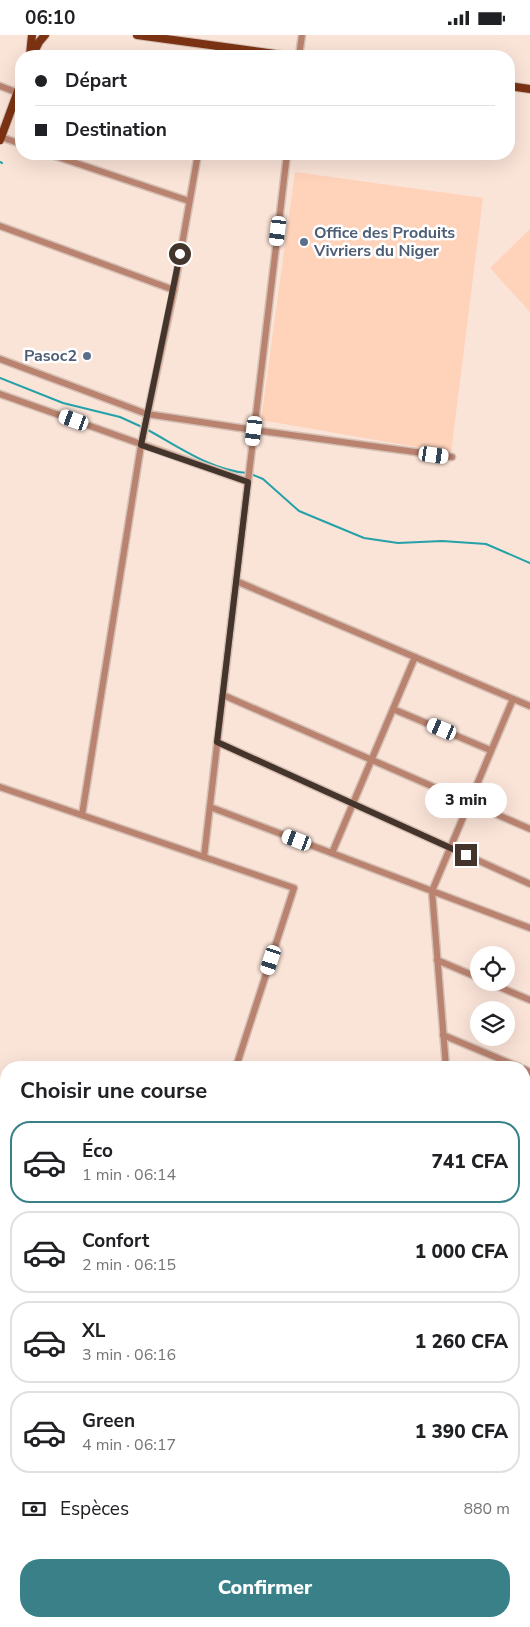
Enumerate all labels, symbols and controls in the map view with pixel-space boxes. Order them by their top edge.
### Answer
text: 06:10 [25,5,75,31]
text: Départ [65,68,127,94]
text: Destination [65,117,167,143]
car [268,215,287,247]
place label: Office des Produits Vivriers du Niger [313,222,455,262]
marker: Office des Produits Vivriers du Niger [298,236,310,248]
route start [169,243,191,265]
place label: Pasoc2 [24,345,77,367]
marker: Pasoc2 [81,350,93,362]
car [57,408,90,432]
car [244,415,263,447]
car [418,445,449,465]
car [425,716,458,742]
callout: 3 min [425,783,507,817]
text: 3 min [445,789,487,811]
car [280,828,313,852]
route end [455,844,477,866]
car [259,943,282,977]
map controls [470,946,515,1046]
button: locate [470,946,515,991]
button: layers [470,1001,515,1046]
text: Choisir une course [20,1076,207,1106]
text: Éco [82,1138,113,1164]
icon: car [22,1140,67,1185]
text: 741 CFA [431,1149,508,1175]
text: 1 min · 06:14 [82,1164,176,1186]
text: Confort [82,1228,149,1254]
icon: car [22,1230,67,1275]
text: 1 000 CFA [415,1239,508,1265]
text: 2 min · 06:15 [82,1254,176,1276]
text: XL [82,1318,105,1344]
icon: car [22,1320,67,1365]
text: 1 260 CFA [415,1329,508,1355]
text: 3 min · 06:16 [82,1344,176,1366]
text: Green [82,1408,135,1434]
icon: car [22,1410,67,1455]
text: 1 390 CFA [415,1419,508,1445]
text: 4 min · 06:17 [82,1434,176,1456]
icon: cash [20,1495,48,1523]
text: Espèces [60,1496,129,1522]
text: 880 m [463,1498,510,1520]
button: Confirmer [20,1559,510,1617]

